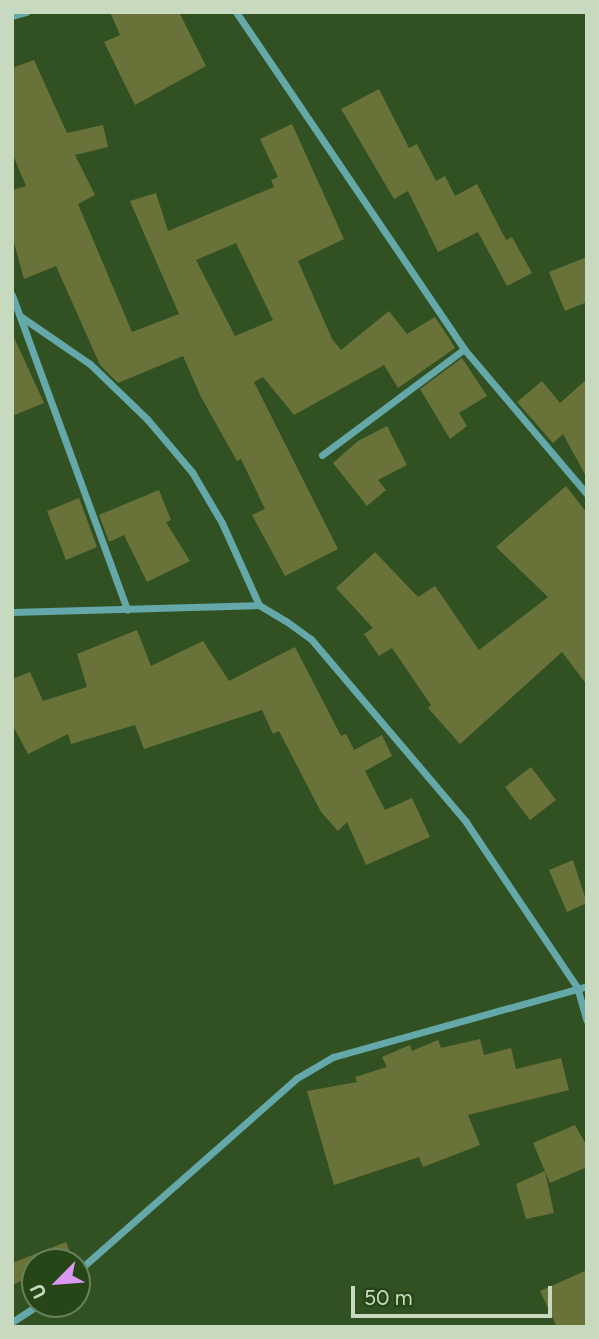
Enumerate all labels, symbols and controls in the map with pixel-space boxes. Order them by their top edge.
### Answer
north arrow [21,1248,91,1318]
scale bar [354,1272,555,1316]
text: U [25,1280,52,1302]
text: 50 m [364,1285,413,1310]

